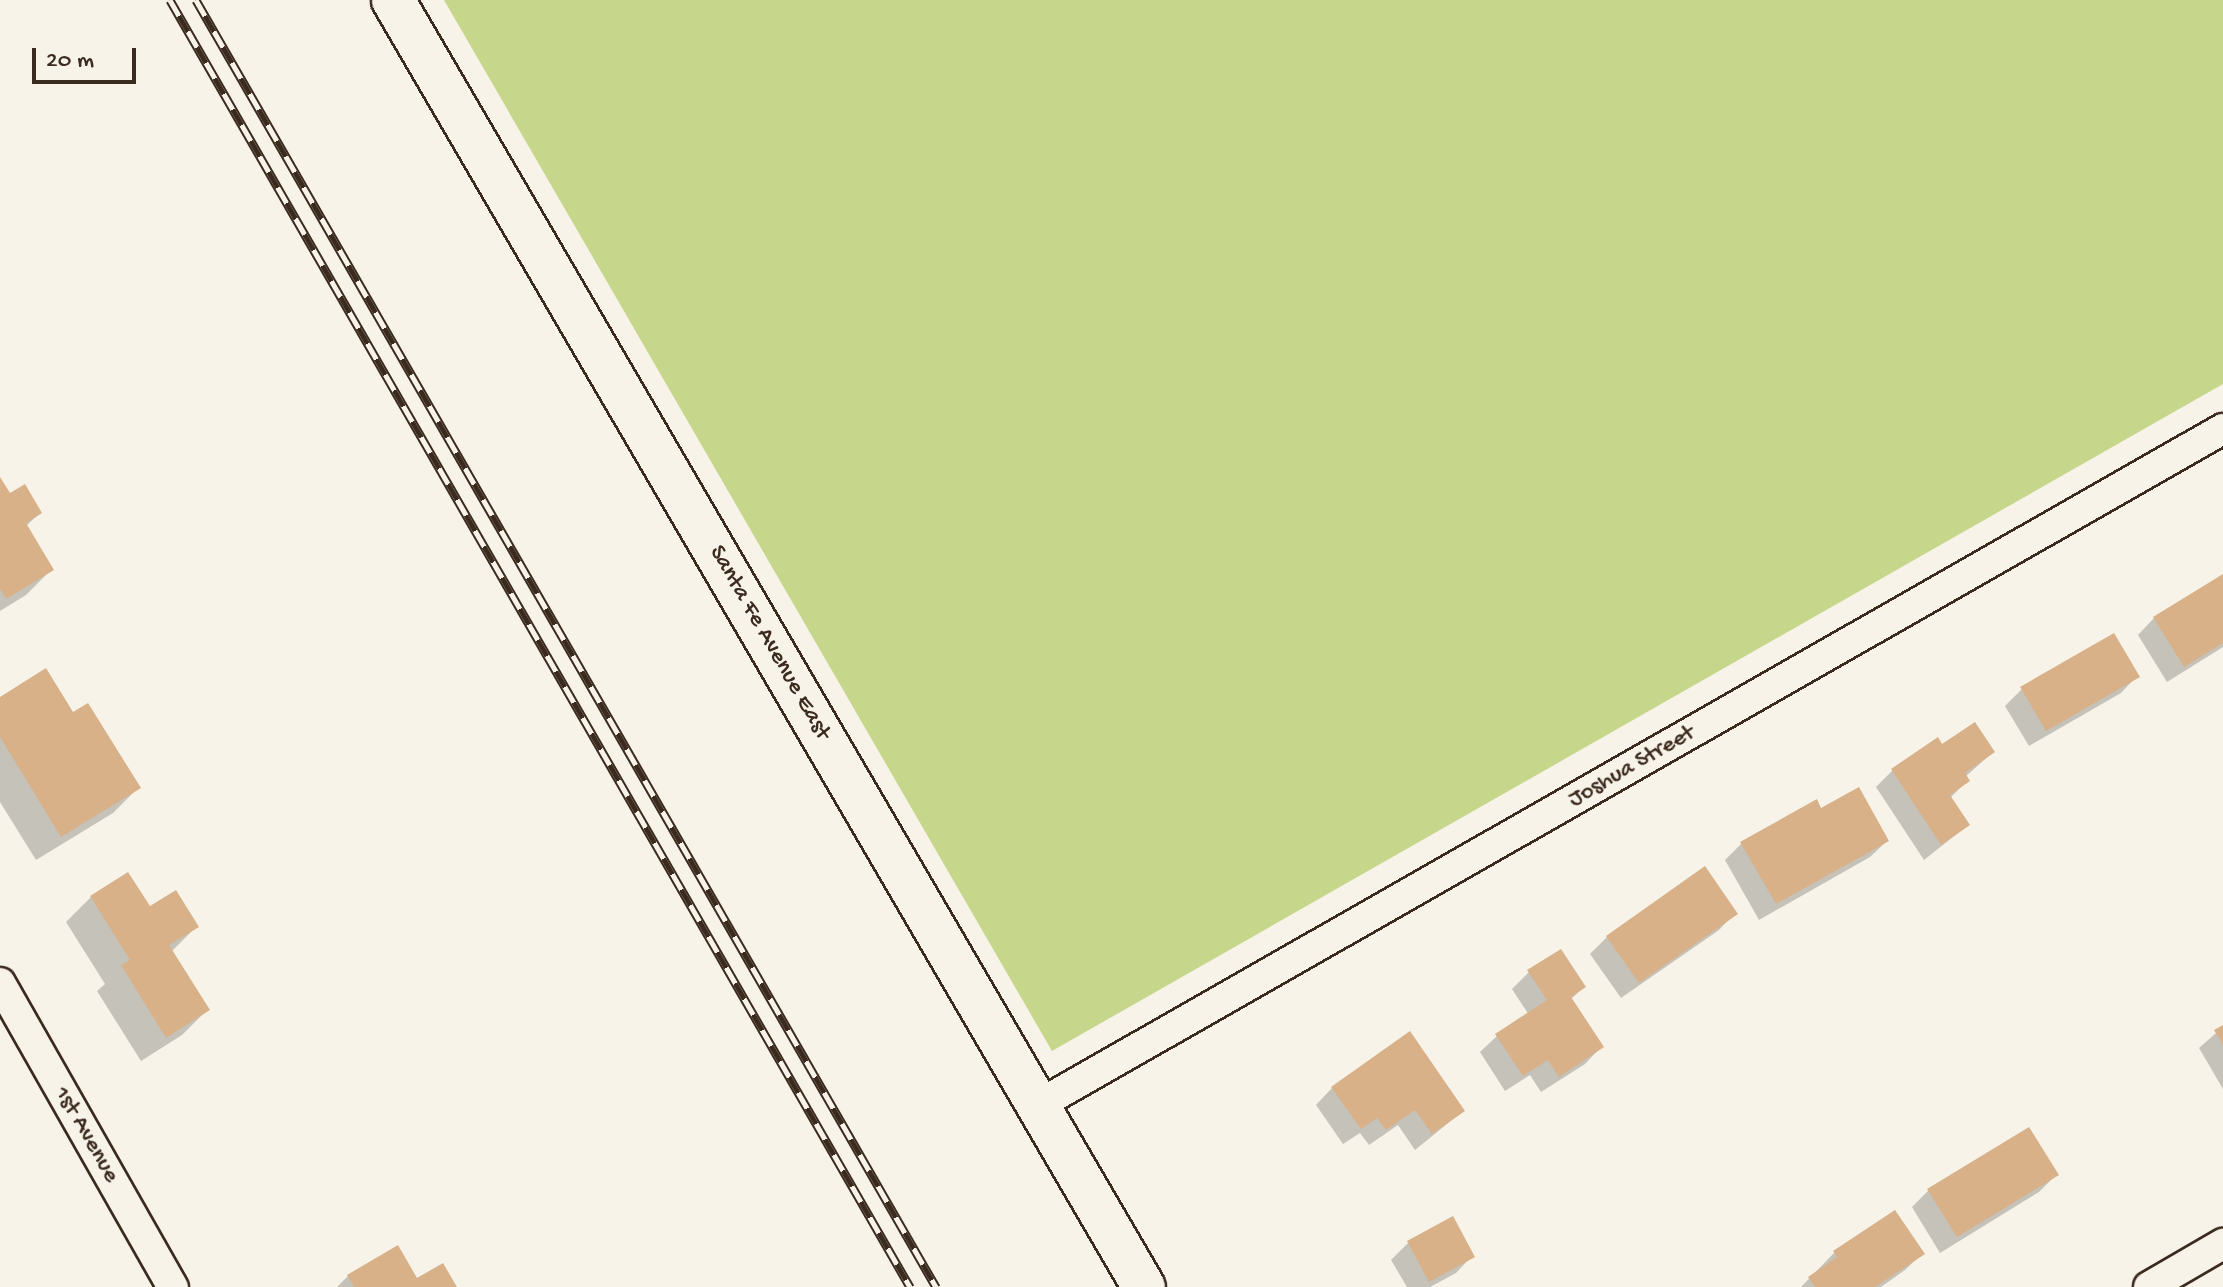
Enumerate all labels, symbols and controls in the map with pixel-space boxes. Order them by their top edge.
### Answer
scale bar [36,32,140,82]
text: 20 m [46,47,94,76]
street label: Santa Fe Avenue East [702,541,836,745]
street label: Joshua Street [1564,719,1700,815]
street label: 1st Avenue [47,1082,125,1188]

